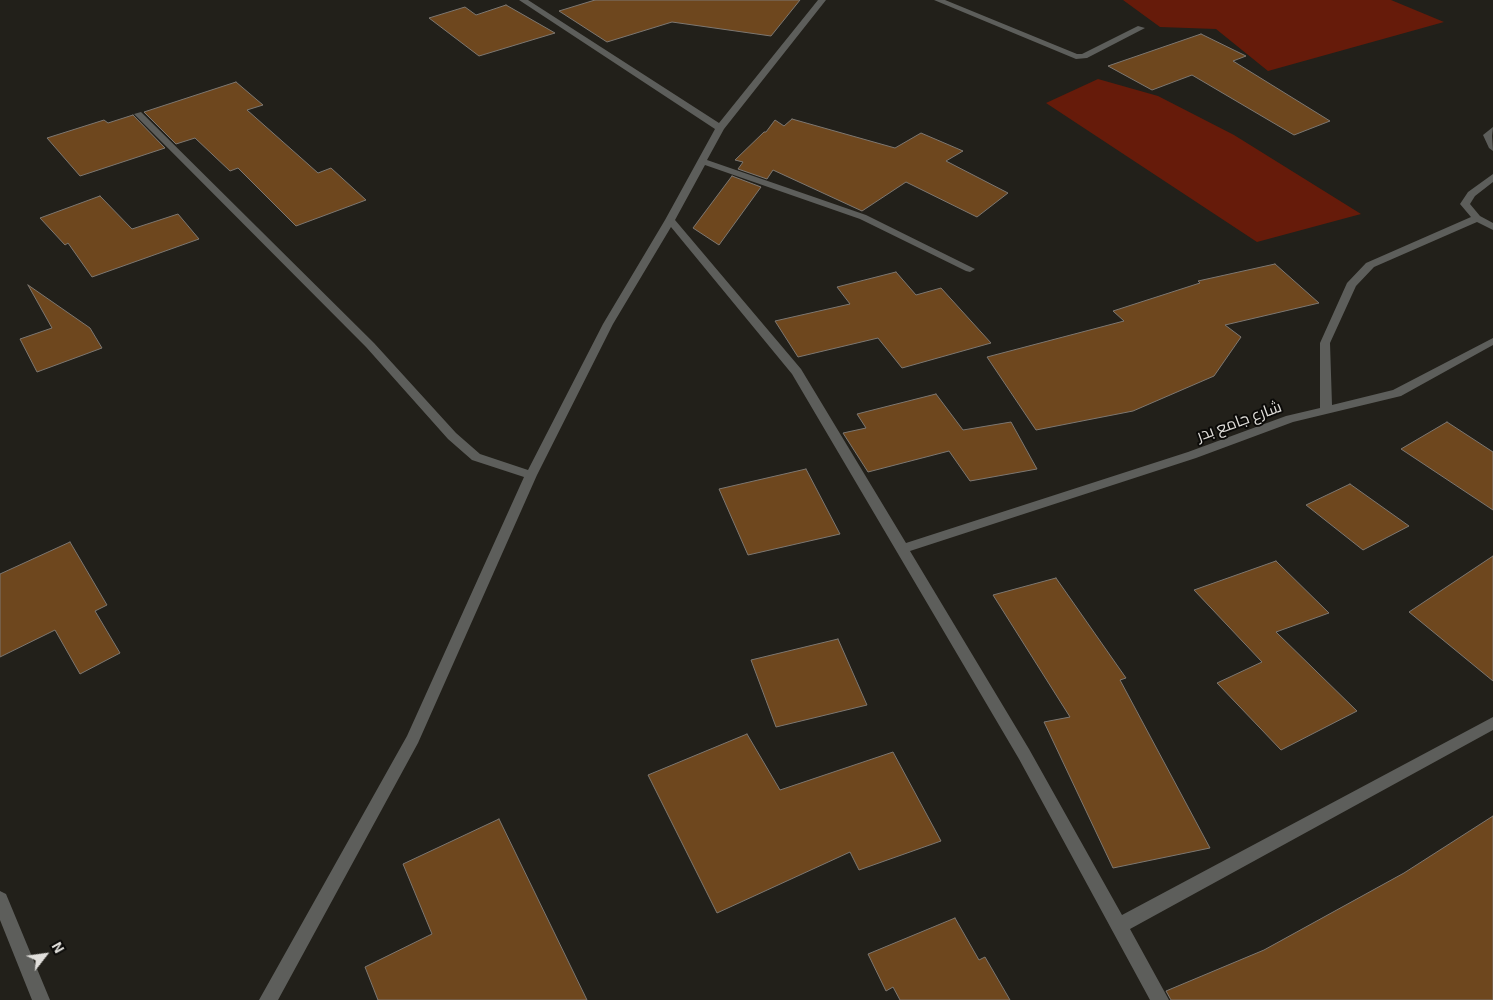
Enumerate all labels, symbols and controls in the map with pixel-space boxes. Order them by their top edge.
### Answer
street label: شارع جامع بدر [1194,397,1284,445]
north arrow [20,930,70,980]
text: N [49,939,68,956]

